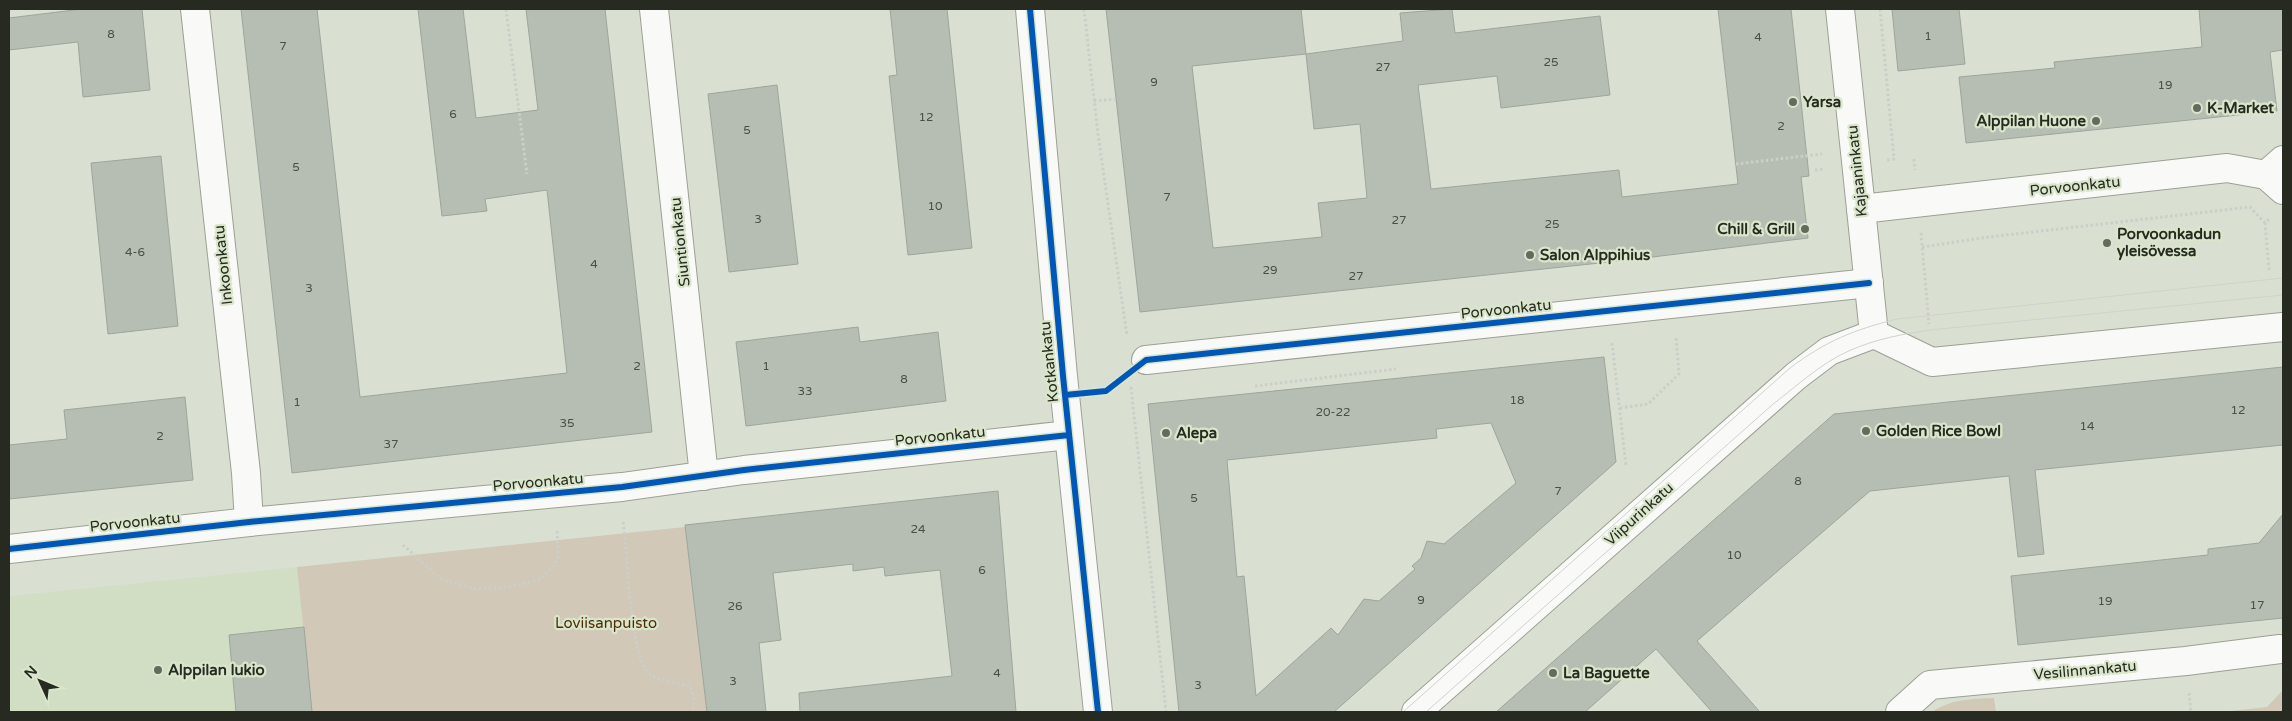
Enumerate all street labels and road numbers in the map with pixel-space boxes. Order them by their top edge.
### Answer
street label: Kajaaninkatu [1843,124,1871,218]
street label: Porvoonkatu [2029,172,2121,200]
street label: Siuntionkatu [666,196,694,288]
street label: Inkoonkatu [210,224,236,306]
street label: Porvoonkatu [1460,295,1552,323]
street label: Kotkankatu [1036,320,1062,404]
street label: Porvoonkatu [894,422,986,450]
street label: Porvoonkatu [492,469,584,495]
street label: Viipurinkatu [1601,479,1677,549]
street label: Porvoonkatu [89,508,181,536]
street label: Vesilinnankatu [2033,657,2137,683]

